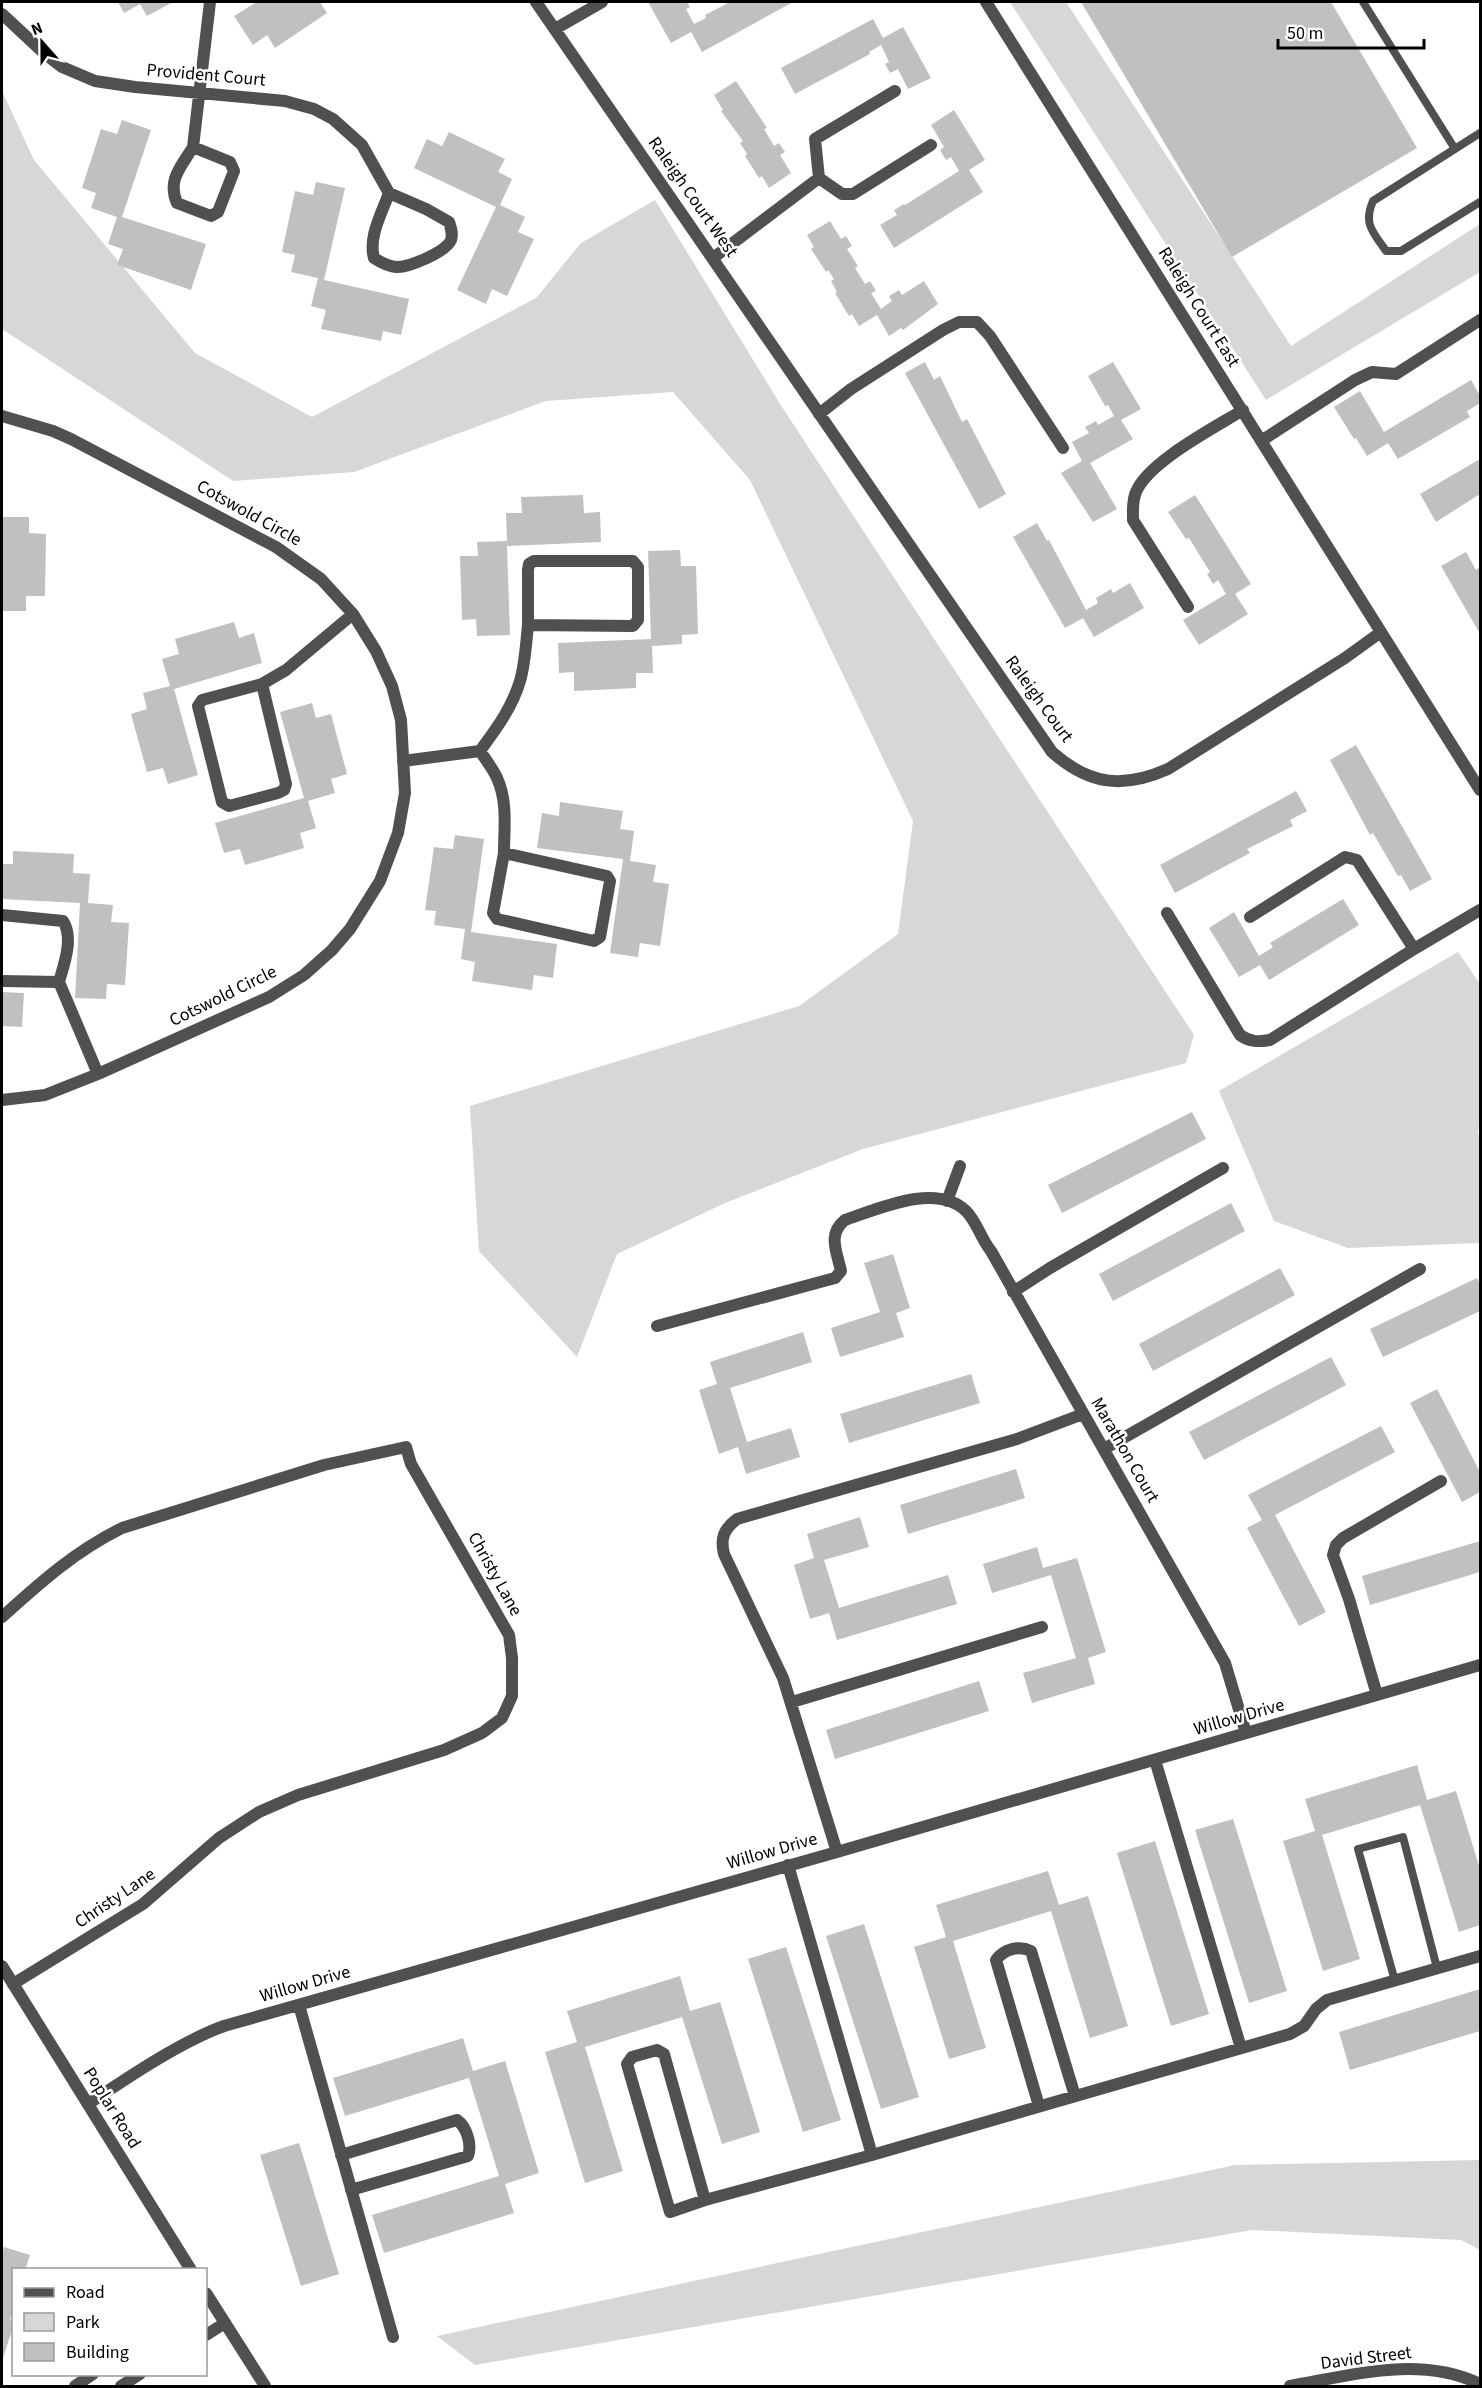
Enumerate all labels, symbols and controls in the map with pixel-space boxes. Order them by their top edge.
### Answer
north arrow [12,12,72,72]
scale bar [1278,12,1424,50]
text: N [28,17,46,41]
text: 50 m [1287,21,1323,46]
street label: Provident Court [145,57,267,93]
street label: Raleigh Court West [642,132,744,262]
street label: Raleigh Court East [1152,242,1246,372]
street label: Cotswold Circle [192,474,306,552]
street label: Raleigh Court [999,650,1079,748]
street label: Cotswold Circle [165,959,281,1033]
street label: Marathon Court [1085,1393,1165,1507]
street label: Christy Lane [462,1527,528,1621]
street label: Willow Drive [1191,1692,1287,1742]
street label: Willow Drive [724,1826,820,1876]
street label: Christy Lane [70,1862,160,1934]
street label: Willow Drive [257,1959,353,2009]
street label: Poplar Road [77,2063,147,2153]
legend [12,2268,207,2376]
text: Road [66,2280,105,2305]
text: Park [66,2310,100,2335]
text: Building [66,2340,129,2365]
street label: David Street [1319,2340,1413,2376]

